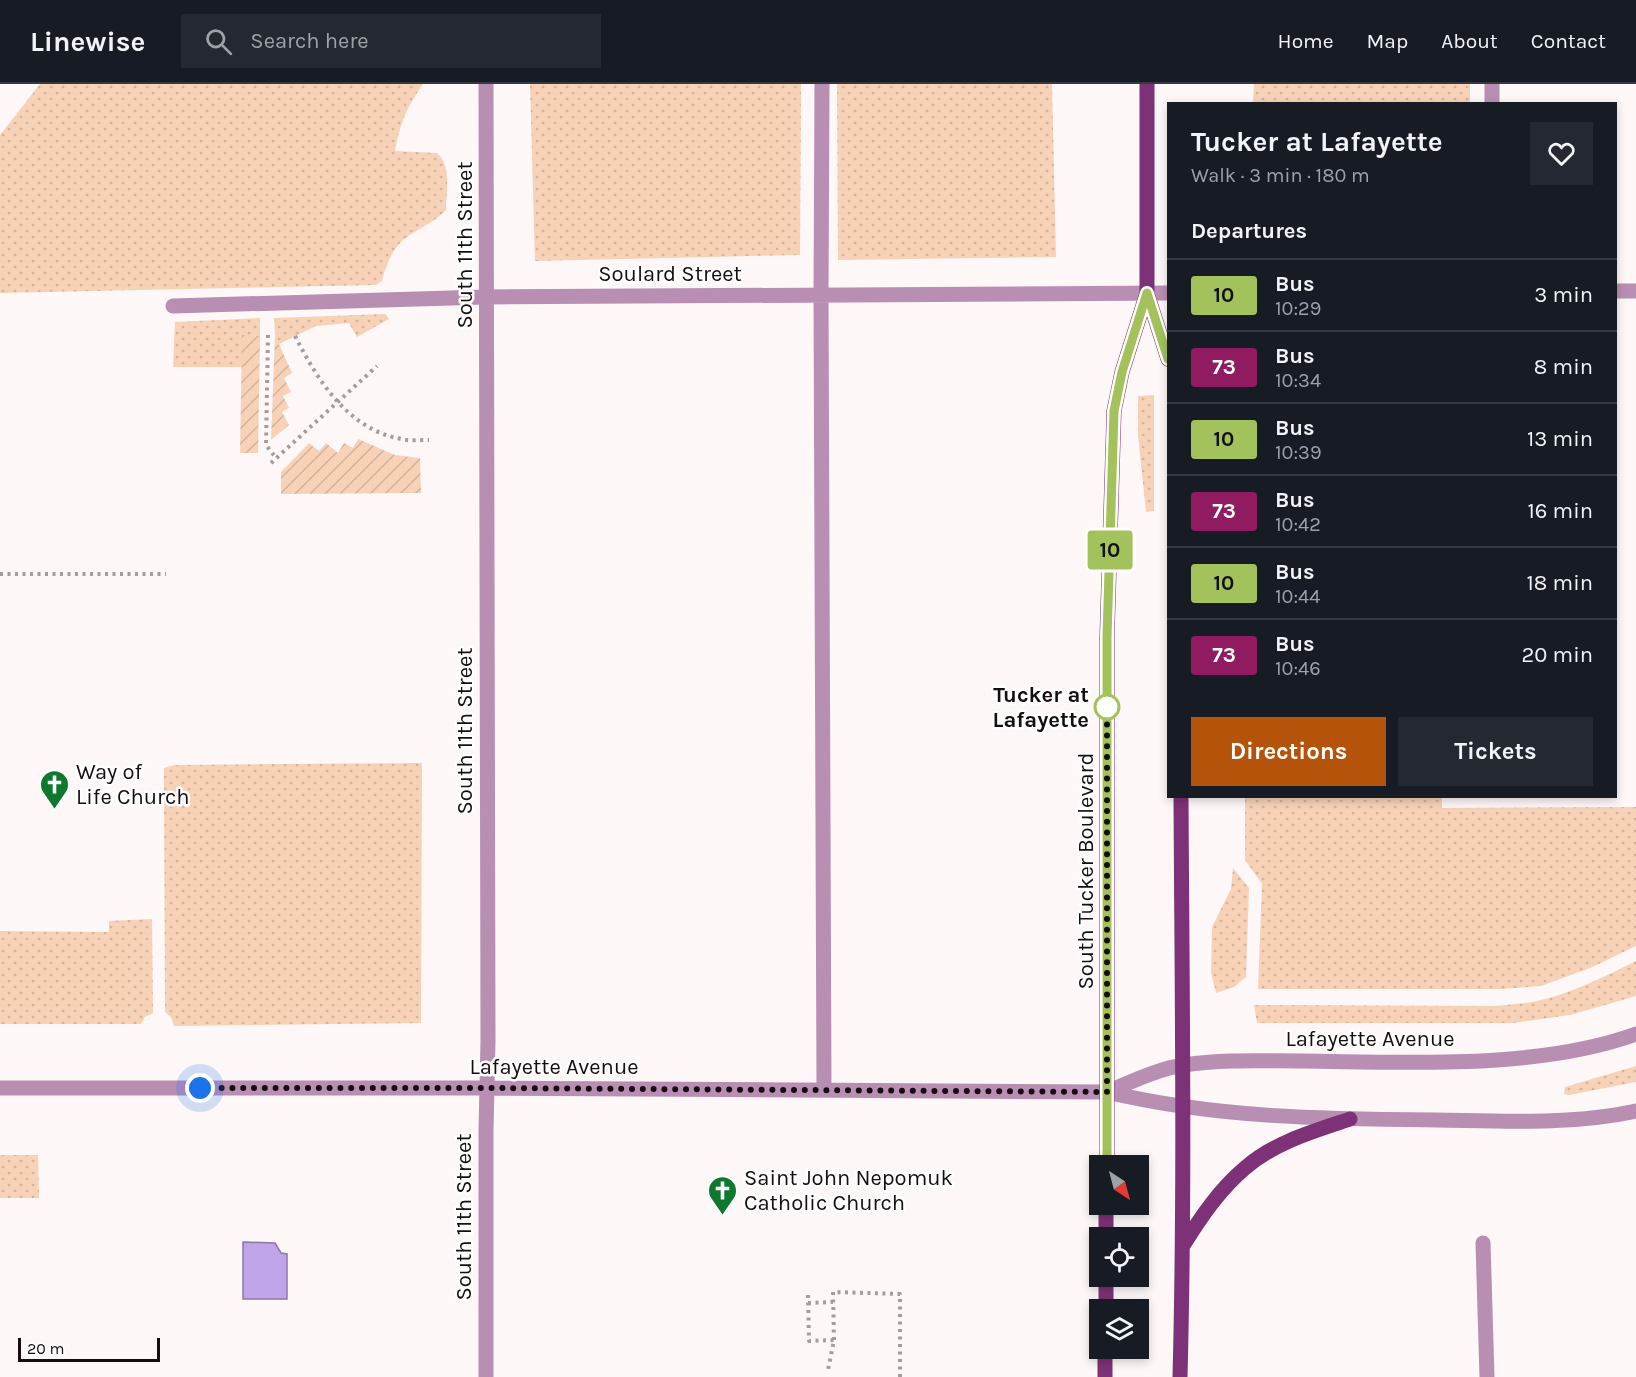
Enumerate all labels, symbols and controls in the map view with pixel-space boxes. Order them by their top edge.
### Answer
search box [181,14,601,68]
text: Linewise [30,25,145,58]
icon: search [202,25,235,58]
text: Search here [250,28,369,54]
text: Home [1278,29,1334,53]
text: Map [1367,29,1408,53]
text: About [1441,29,1498,53]
text: Contact [1531,29,1606,53]
button: heart [1530,122,1593,185]
text: Tucker at Lafayette [1191,125,1443,158]
street label: South 11th Street [452,161,478,329]
text: Walk · 3 min · 180 m [1191,164,1370,187]
text: Departures [1191,218,1307,244]
street label: Soulard Street [598,261,742,287]
text: Bus [1275,271,1315,297]
text: 3 min [1534,282,1593,308]
text: 10 [1214,283,1234,307]
text: 10:29 [1275,297,1321,320]
text: Bus [1275,343,1315,369]
text: 8 min [1534,354,1593,380]
text: 73 [1212,355,1236,379]
text: 10:34 [1275,369,1321,392]
text: Bus [1275,415,1315,441]
text: 13 min [1527,426,1593,452]
text: 10 [1214,427,1234,451]
text: 10:39 [1275,441,1322,464]
text: Bus [1275,487,1315,513]
text: 16 min [1527,498,1593,524]
text: 73 [1212,499,1236,523]
text: 10:42 [1275,513,1321,536]
line badge: 10 [1083,530,1137,570]
text: 10 [1100,538,1120,562]
text: Bus [1275,559,1315,585]
text: 18 min [1527,570,1593,596]
text: 10 [1214,571,1234,595]
text: 10:44 [1275,585,1320,608]
text: Bus [1275,631,1315,657]
text: 20 min [1522,642,1593,668]
text: 73 [1212,643,1236,667]
street label: South 11th Street [452,647,478,815]
text: 10:46 [1275,657,1321,680]
place label: Tucker at Lafayette [993,682,1089,733]
marker: Tucker at Lafayette [1094,694,1120,720]
button: Directions [1191,717,1386,786]
button: Tickets [1398,717,1593,786]
street label: South Tucker Boulevard [1073,752,1099,990]
place label: Way of Life Church [76,759,190,810]
church icon: Way of Life Church [39,768,71,810]
street label: Lafayette Avenue [1285,1026,1455,1052]
street label: Lafayette Avenue [469,1054,639,1080]
your location [185,1073,215,1103]
street label: South 11th Street [451,1133,477,1301]
north arrow [1089,1155,1149,1215]
map controls [1089,1155,1149,1359]
place label: Saint John Nepomuk Catholic Church [744,1165,953,1216]
church icon: Saint John Nepomuk Catholic Church [707,1174,739,1216]
button: locate [1089,1227,1149,1287]
button: layers [1089,1299,1149,1359]
scale bar [18,1335,160,1362]
text: 20 m [27,1339,65,1358]

